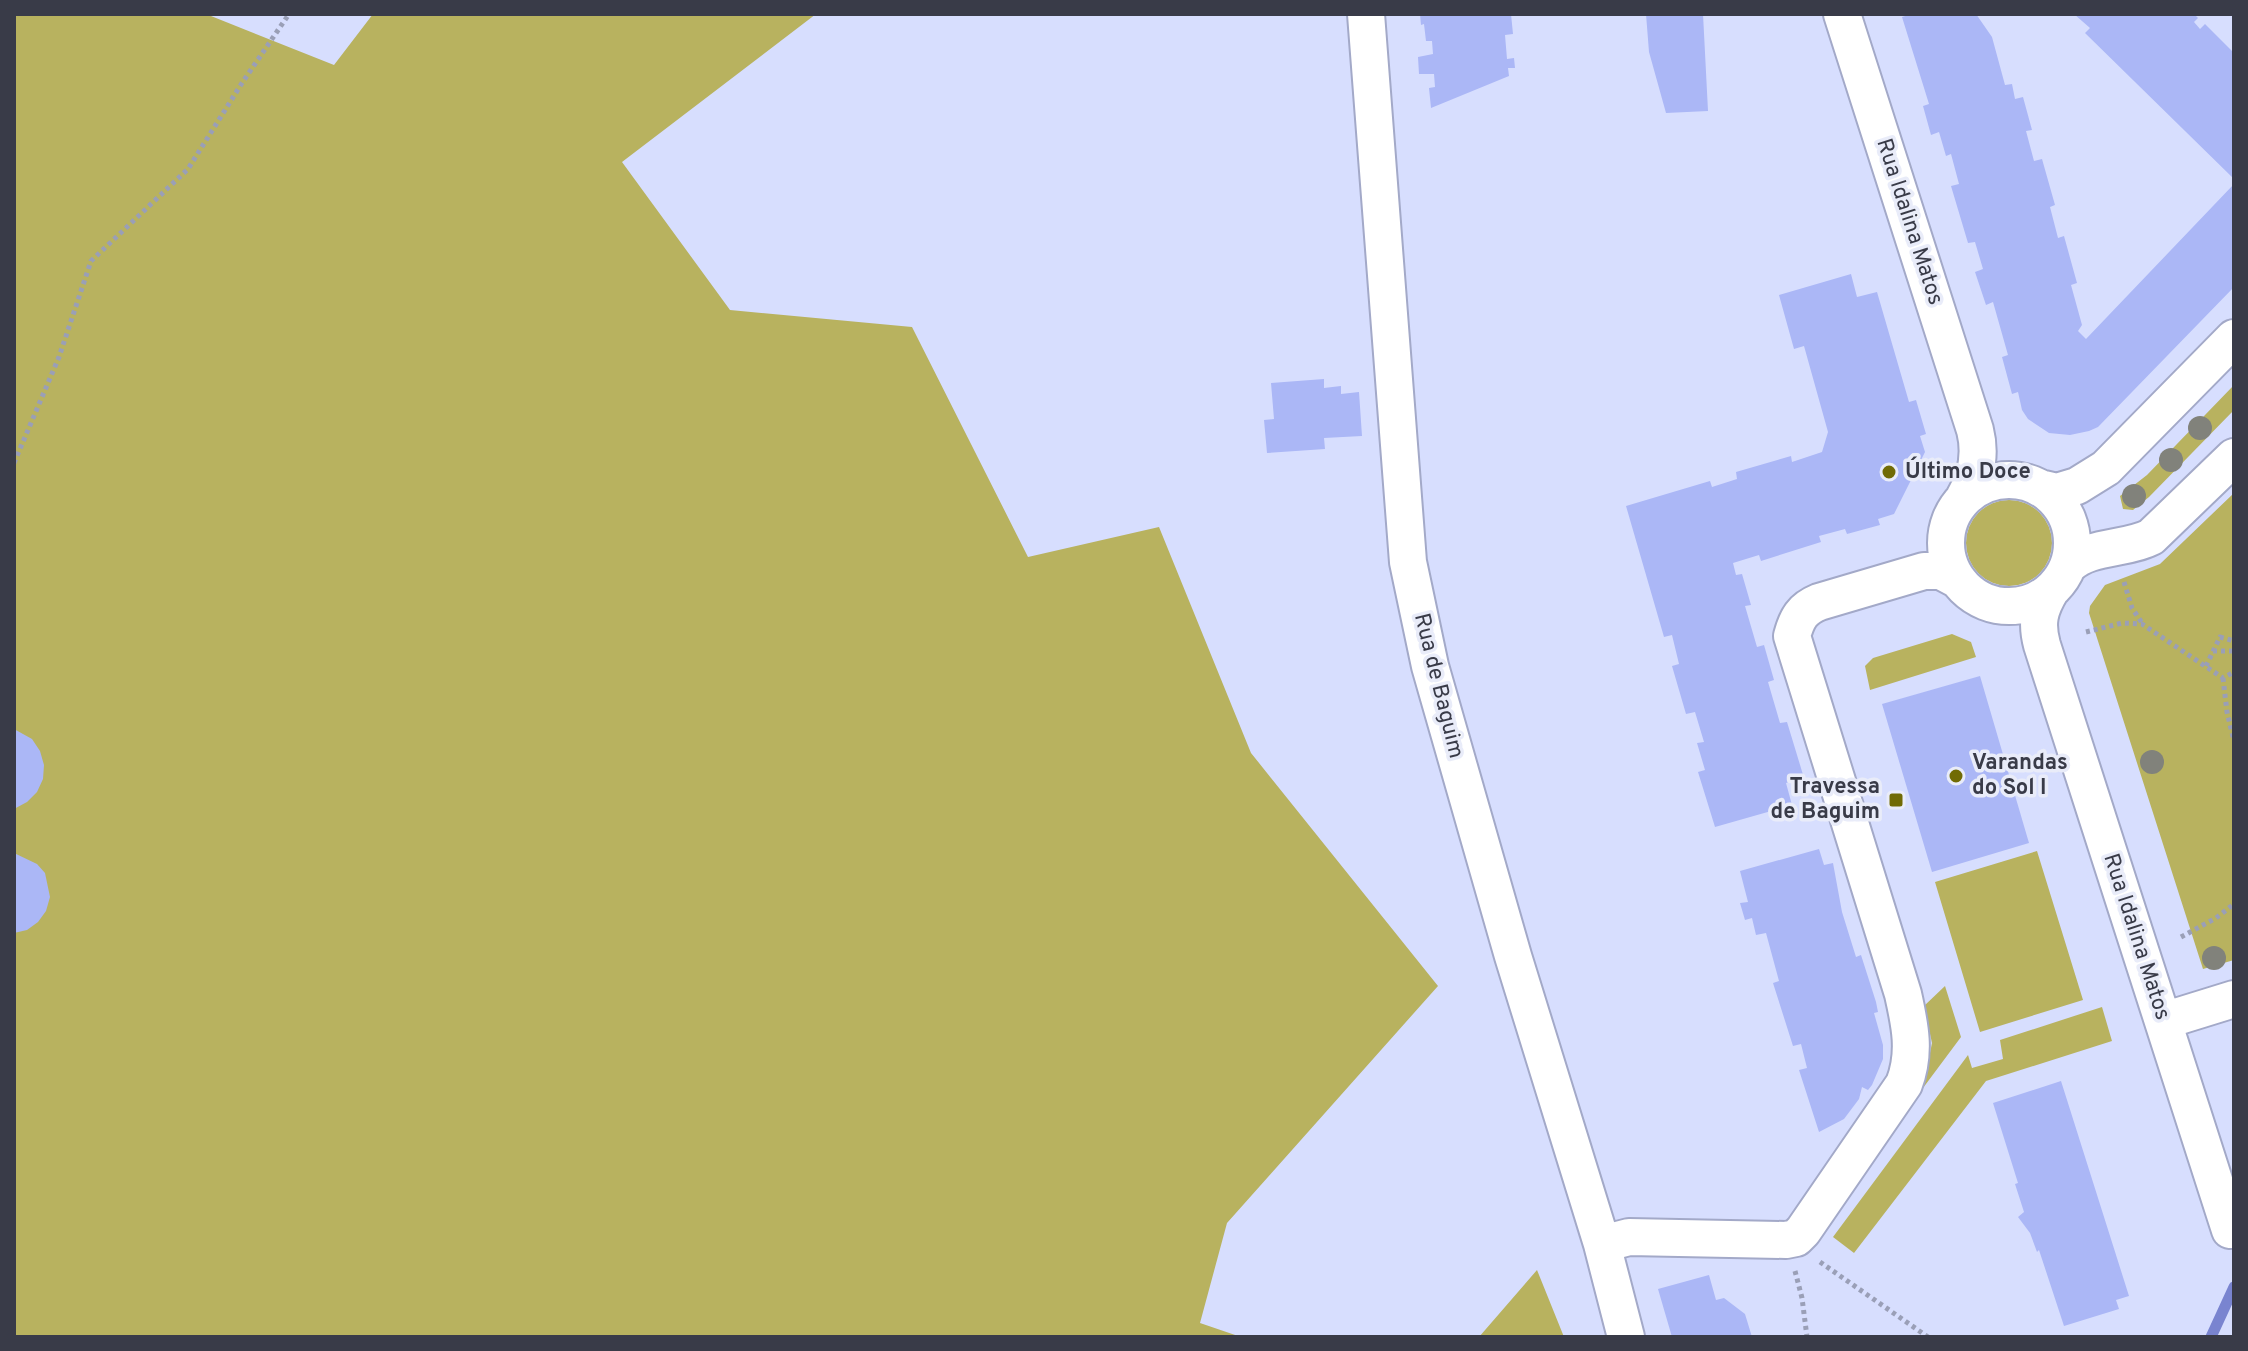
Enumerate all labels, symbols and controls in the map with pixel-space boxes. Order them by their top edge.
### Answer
street label: Rua Idalina Matos [1869,136,1949,308]
place label: Último Doce [1905,456,2031,486]
marker: Último Doce [1880,463,1898,481]
street label: Rua de Baguim [1407,611,1469,761]
place label: Varandas do Sol I [1972,750,2068,802]
marker: Varandas do Sol I [1947,767,1965,785]
place label: Travessa de Baguim [1771,774,1880,826]
marker: Travessa de Baguim [1887,791,1905,809]
street label: Rua Idalina Matos [2096,851,2176,1023]

